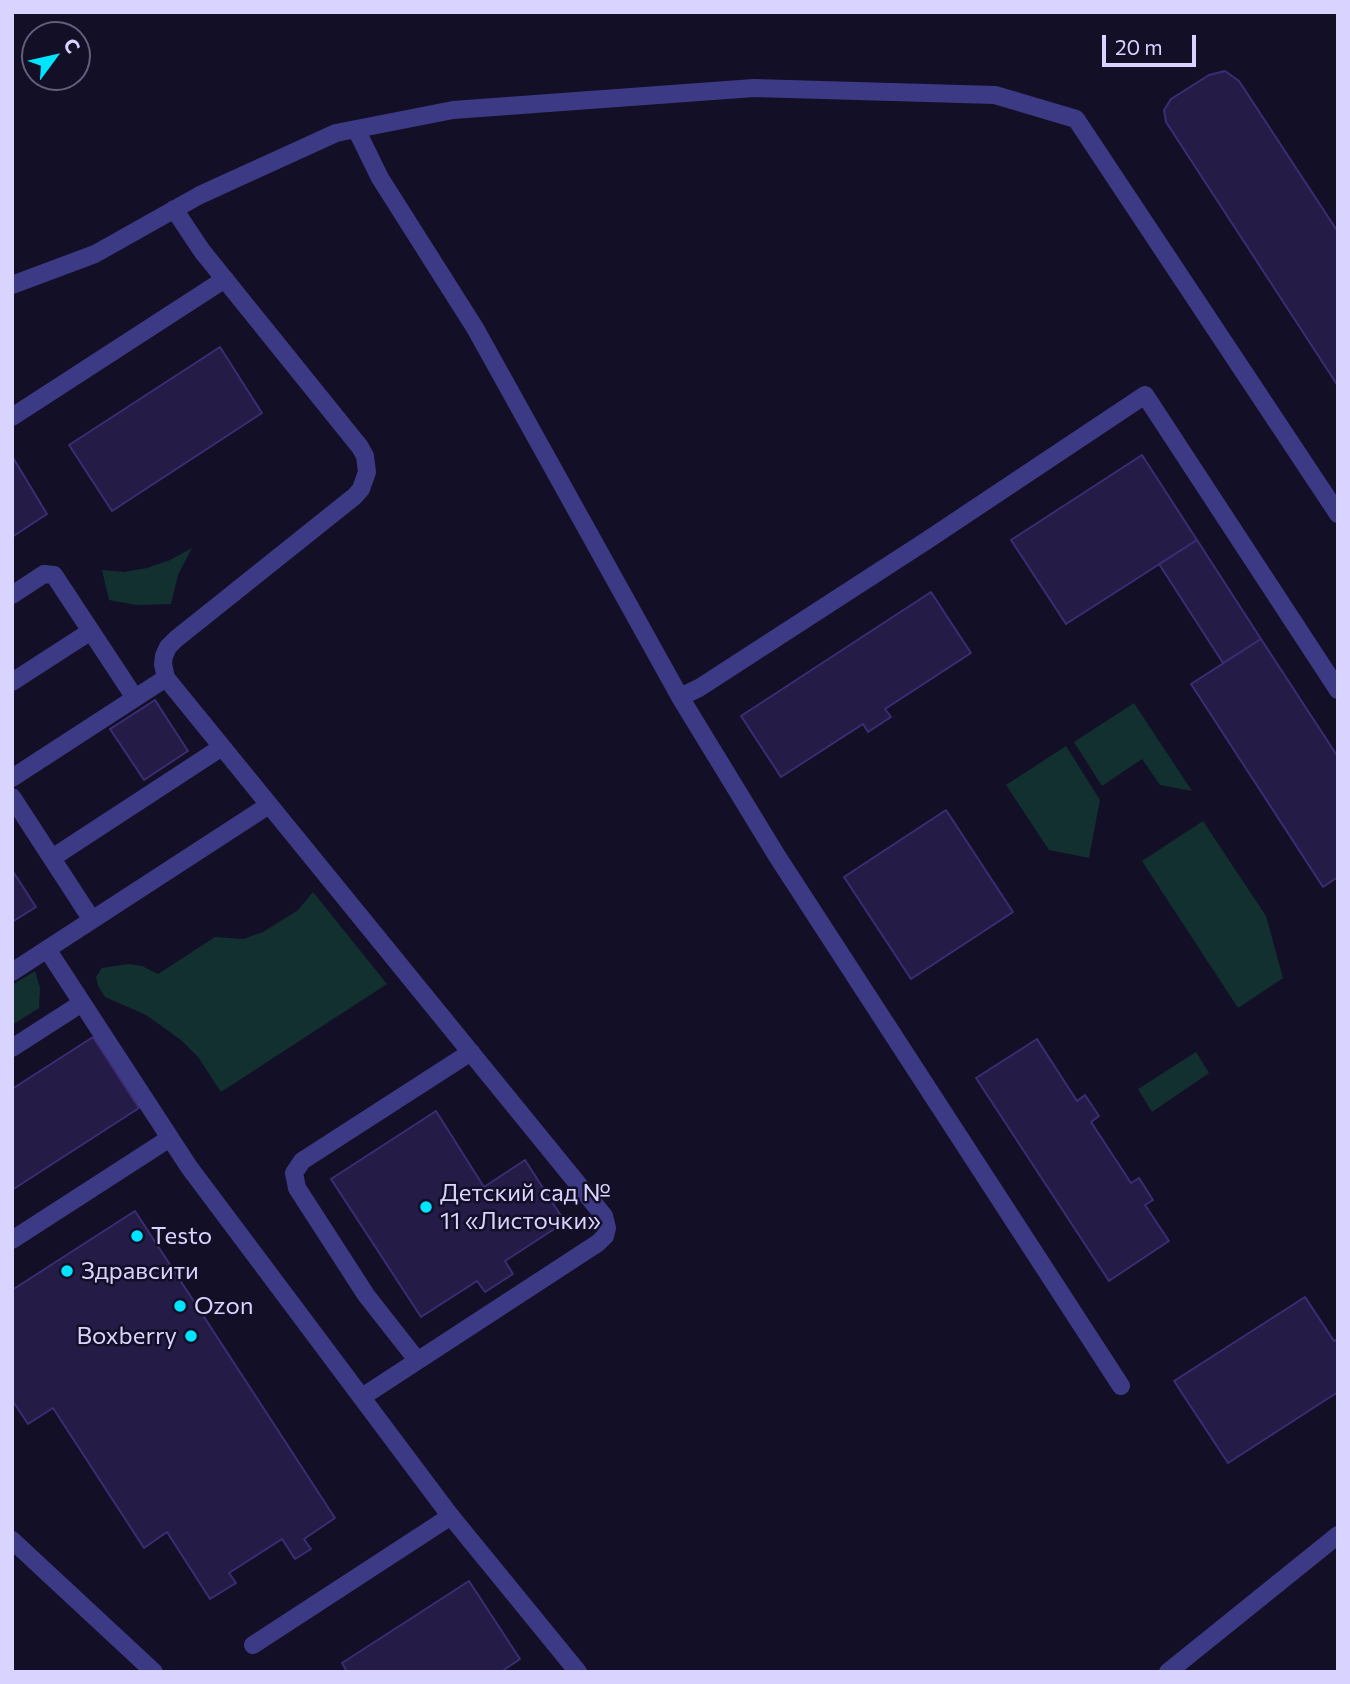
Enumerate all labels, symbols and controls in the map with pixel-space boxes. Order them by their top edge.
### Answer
north arrow [21,21,91,91]
scale bar [1105,21,1200,65]
text: С [59,34,86,57]
text: 20 m [1115,34,1163,59]
place label: Детский сад № 11 «Листочки» [440,1179,611,1235]
marker: Детский сад № 11 «Листочки» [418,1199,434,1215]
place label: Testo [151,1222,212,1250]
marker: Testo [129,1228,145,1244]
place label: Здравсити [81,1257,199,1285]
marker: Здравсити [59,1263,75,1279]
place label: Ozon [194,1292,254,1320]
marker: Ozon [172,1298,188,1314]
place label: Boxberry [76,1322,177,1350]
marker: Boxberry [183,1328,199,1344]

